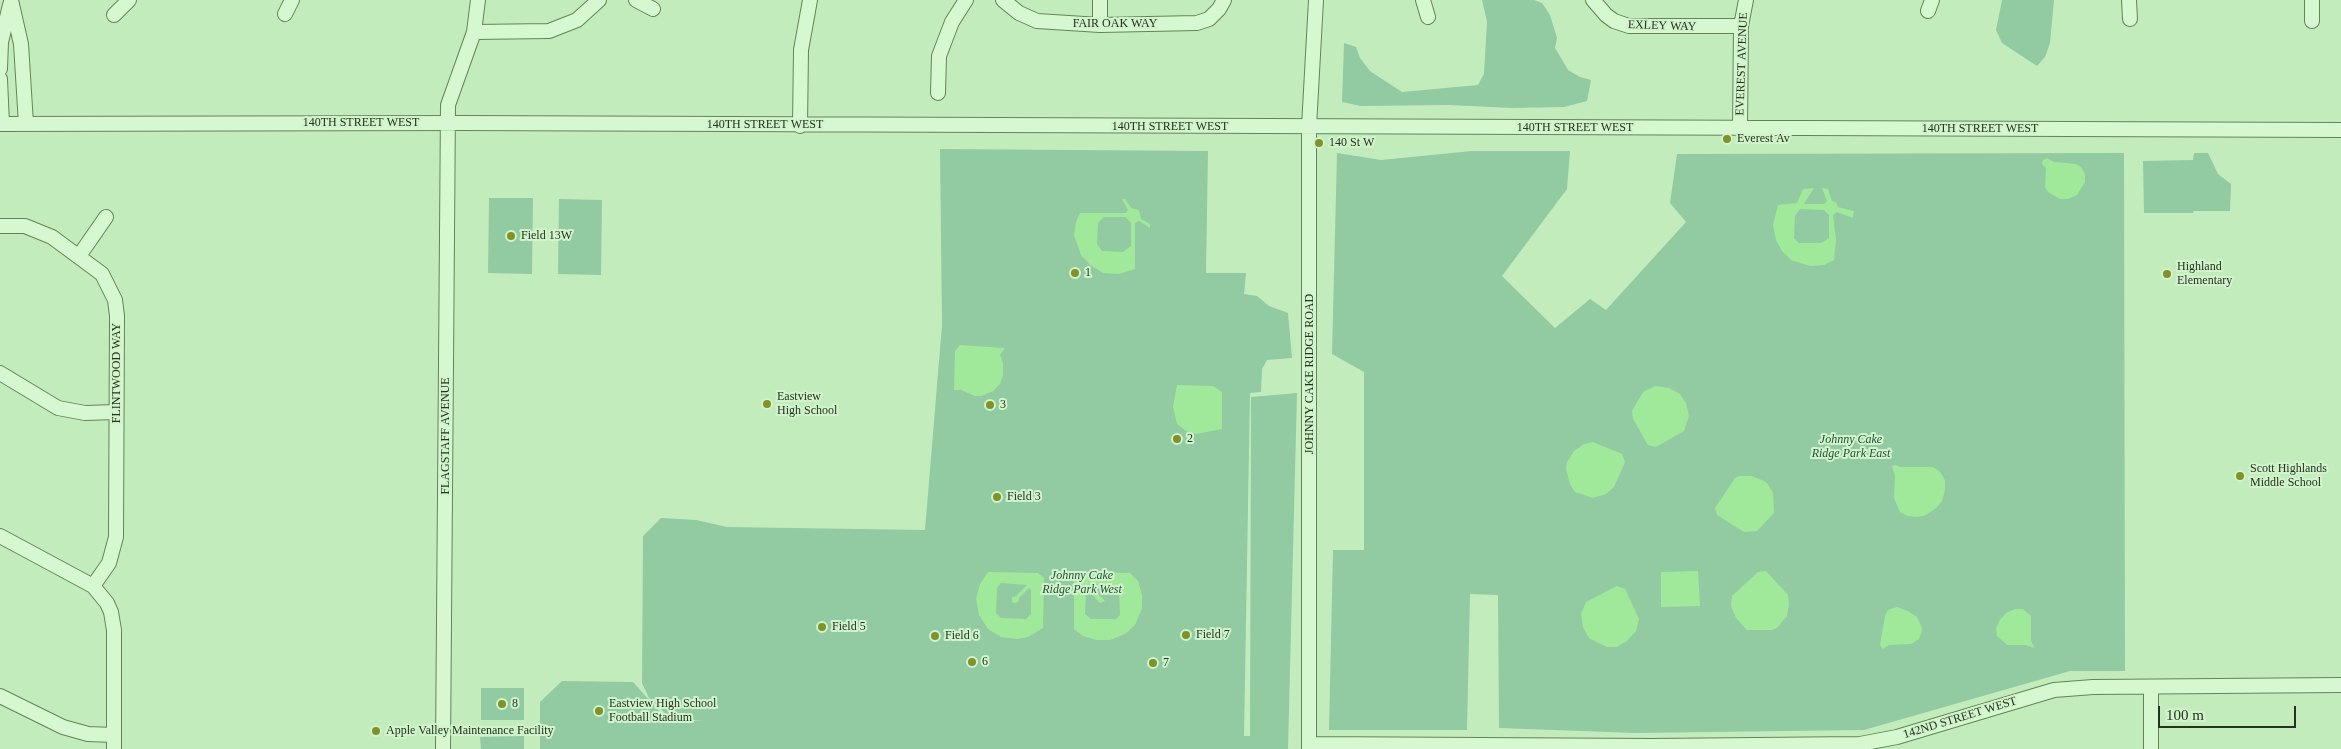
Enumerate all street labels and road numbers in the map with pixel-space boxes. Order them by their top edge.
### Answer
street label: EVEREST AVENUE [1733,12,1751,116]
street label: FAIR OAK WAY [1073,17,1157,31]
street label: EXLEY WAY [1627,18,1697,34]
street label: 140TH STREET WEST [303,116,419,130]
street label: 140TH STREET WEST [707,118,823,132]
street label: 140TH STREET WEST [1112,120,1228,134]
street label: 140TH STREET WEST [1517,121,1633,135]
street label: 140TH STREET WEST [1922,122,2038,136]
street label: JOHNNY CAKE RIDGE ROAD [1303,294,1317,454]
street label: FLINTWOOD WAY [110,323,124,423]
street label: FLAGSTAFF AVENUE [439,377,453,495]
street label: 142ND STREET WEST [1901,694,2019,742]

